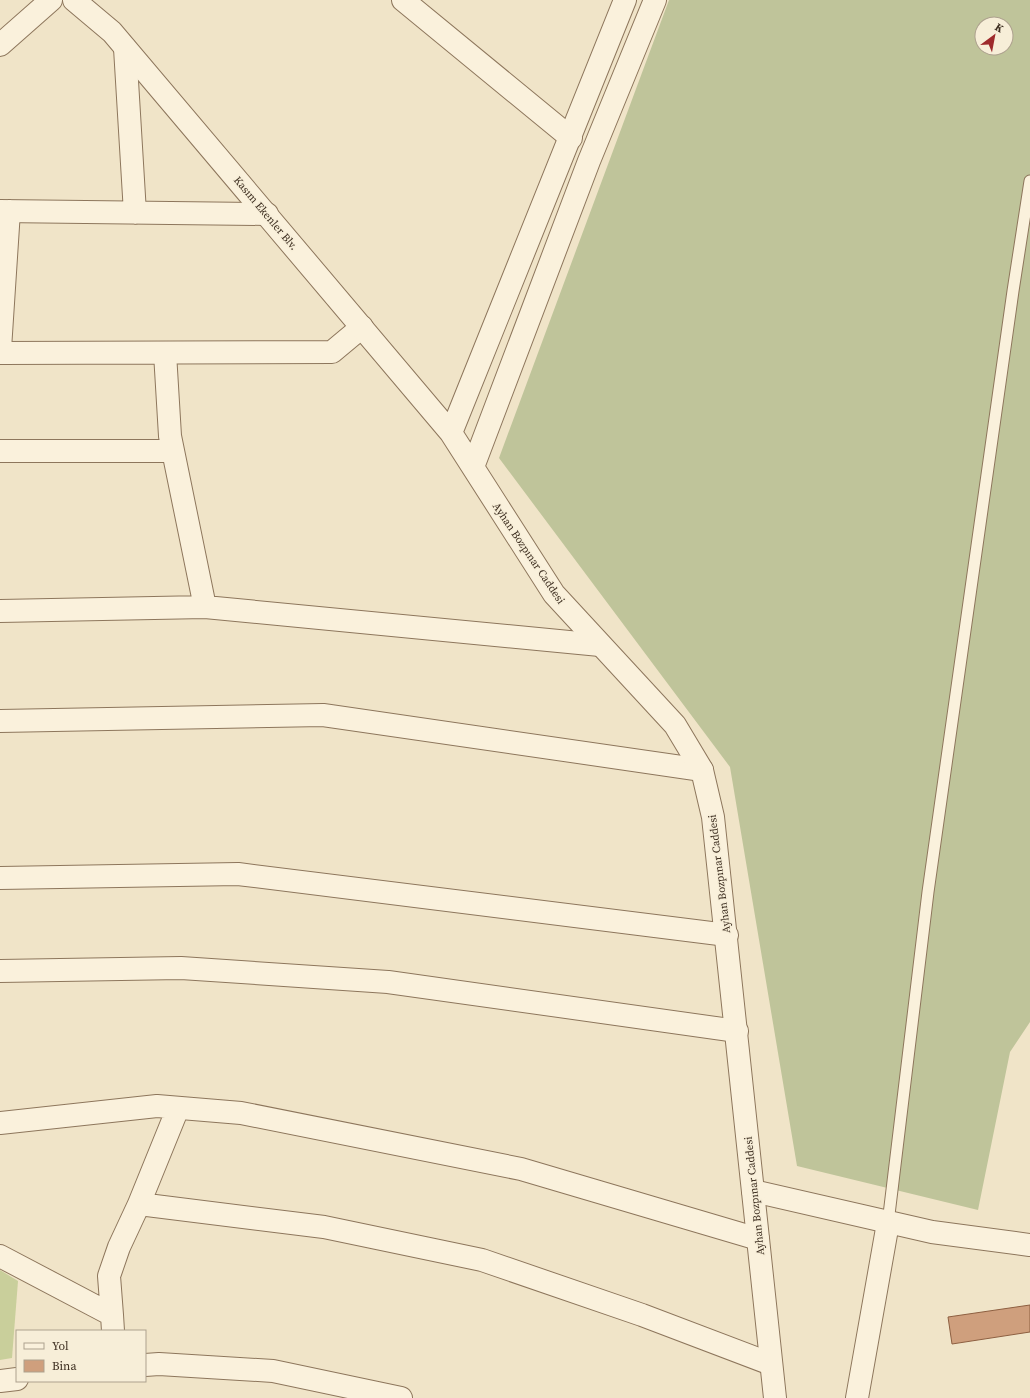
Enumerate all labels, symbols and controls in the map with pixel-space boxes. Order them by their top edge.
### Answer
north arrow [974,16,1014,56]
text: K [992,20,1007,37]
street label: Kasım Ekenler Blv. [230,173,301,253]
street label: Ayhan Bozpınar Caddesi [489,500,568,607]
street label: Ayhan Bozpınar Caddesi [705,814,734,934]
street label: Ayhan Bozpınar Caddesi [741,1136,768,1256]
legend [16,1330,146,1382]
text: Yol [52,1338,69,1354]
text: Bina [52,1358,77,1374]

